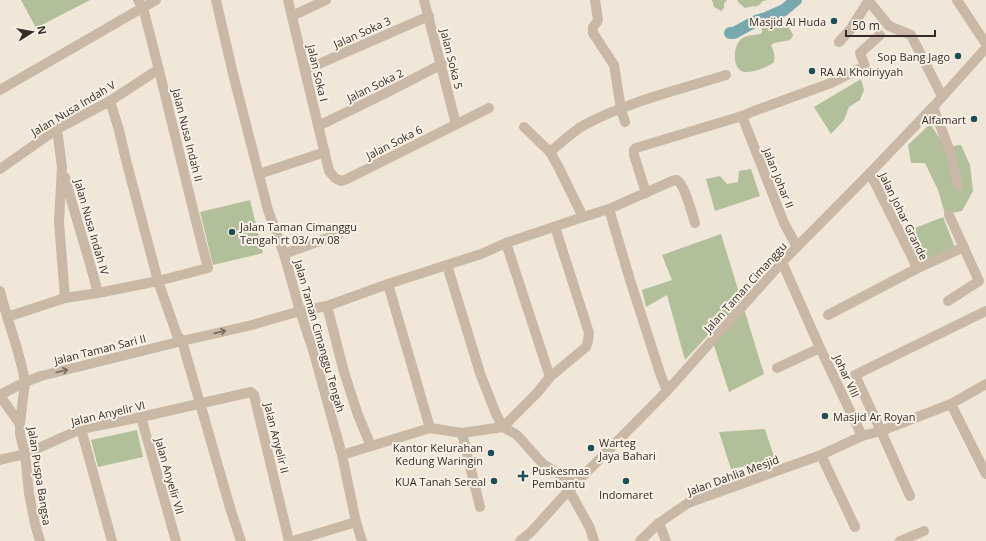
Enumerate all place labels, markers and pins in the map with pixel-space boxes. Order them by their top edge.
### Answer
place label: Masjid Al Huda [749,14,826,29]
marker: Masjid Al Huda [829,16,839,26]
place label: Sop Bang Jago [877,49,950,64]
marker: Sop Bang Jago [953,51,963,61]
place label: RA Al Khoiriyyah [820,64,903,79]
marker: RA Al Khoiriyyah [807,66,817,76]
place label: Alfamart [922,112,966,127]
marker: Alfamart [969,114,979,124]
place label: Jalan Taman Cimanggu Tengah rt 03/ rw 08 [239,219,357,247]
marker: Jalan Taman Cimanggu Tengah rt 03/ rw 08 [227,227,237,237]
place label: Masjid Ar Royan [833,409,915,424]
marker: Masjid Ar Royan [820,411,830,421]
place label: Warteg Jaya Bahari [598,435,656,463]
place label: Kantor Kelurahan Kedung Waringin [393,440,483,468]
marker: Warteg Jaya Bahari [586,443,596,453]
marker: Kantor Kelurahan Kedung Waringin [486,448,496,458]
place label: Puskesmas Pembantu [532,463,589,491]
marker: Puskesmas Pembantu [517,470,529,482]
place label: KUA Tanah Sereal [395,474,486,489]
marker: KUA Tanah Sereal [489,476,499,486]
marker: Indomaret [621,476,631,486]
place label: Indomaret [599,487,653,502]

